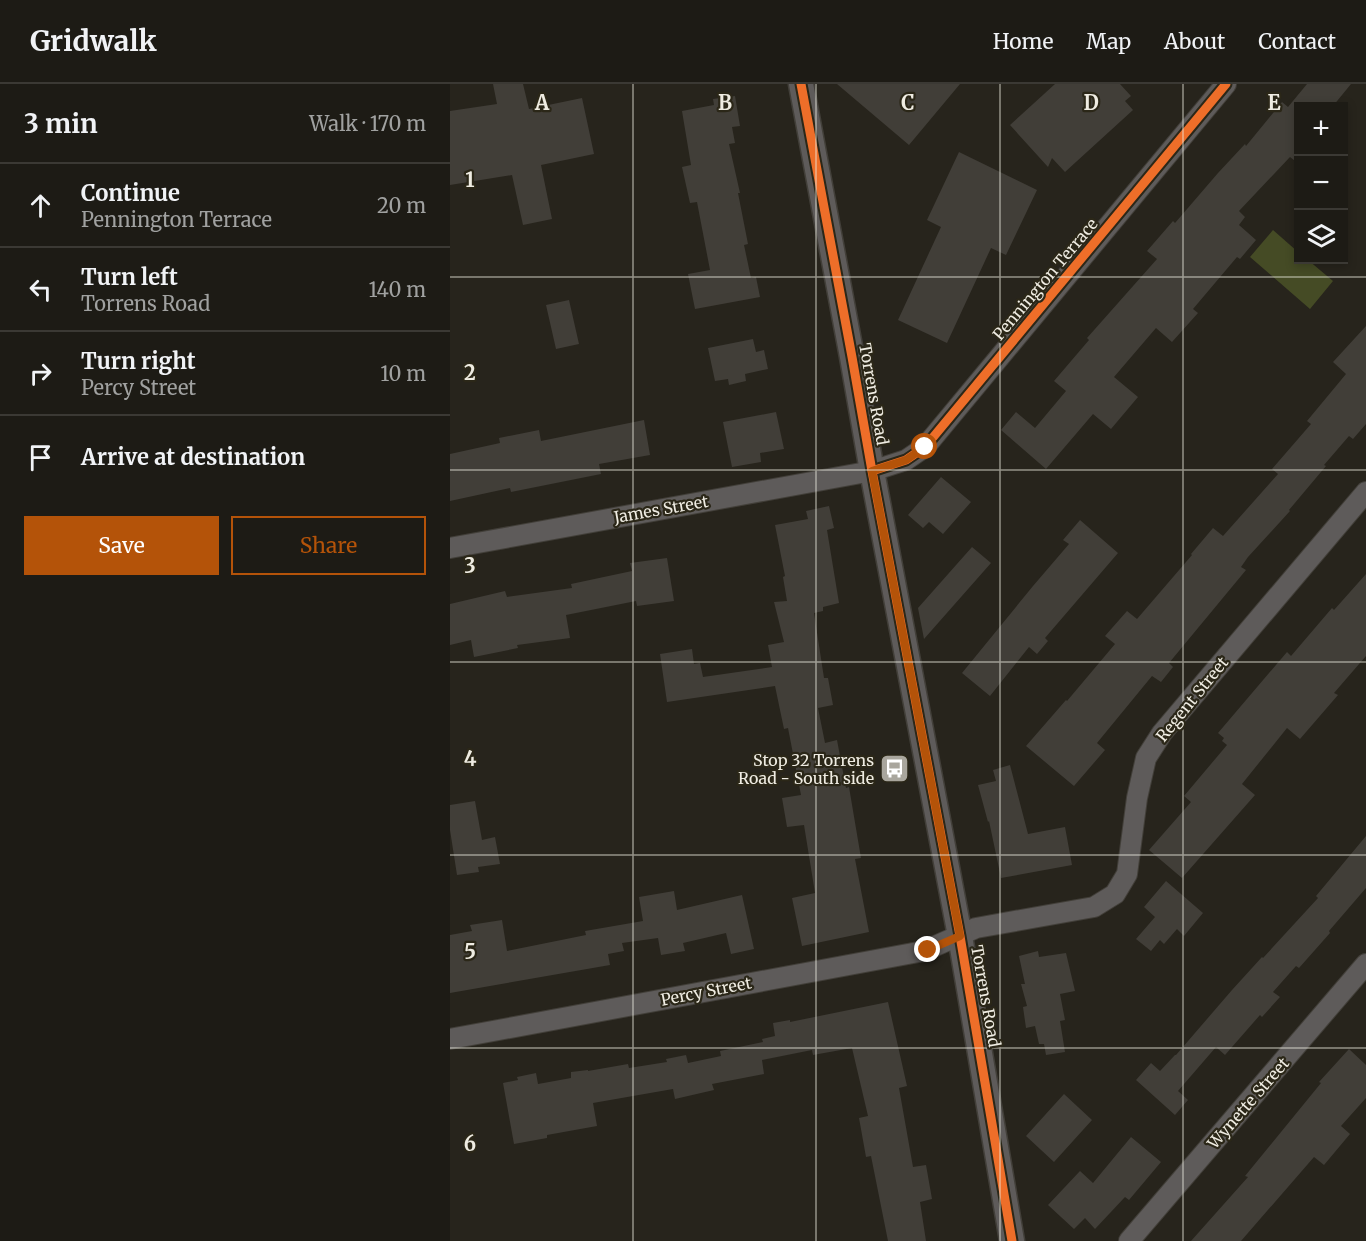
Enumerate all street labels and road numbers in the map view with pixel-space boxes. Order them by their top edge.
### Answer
street label: Pennington Terrace [988,214,1102,344]
street label: Torrens Road [855,341,893,447]
street label: James Street [611,491,711,527]
street label: Regent Street [1152,652,1233,745]
street label: Torrens Road [967,943,1005,1049]
street label: Percy Street [659,972,754,1010]
street label: Wynette Street [1202,1053,1294,1153]

